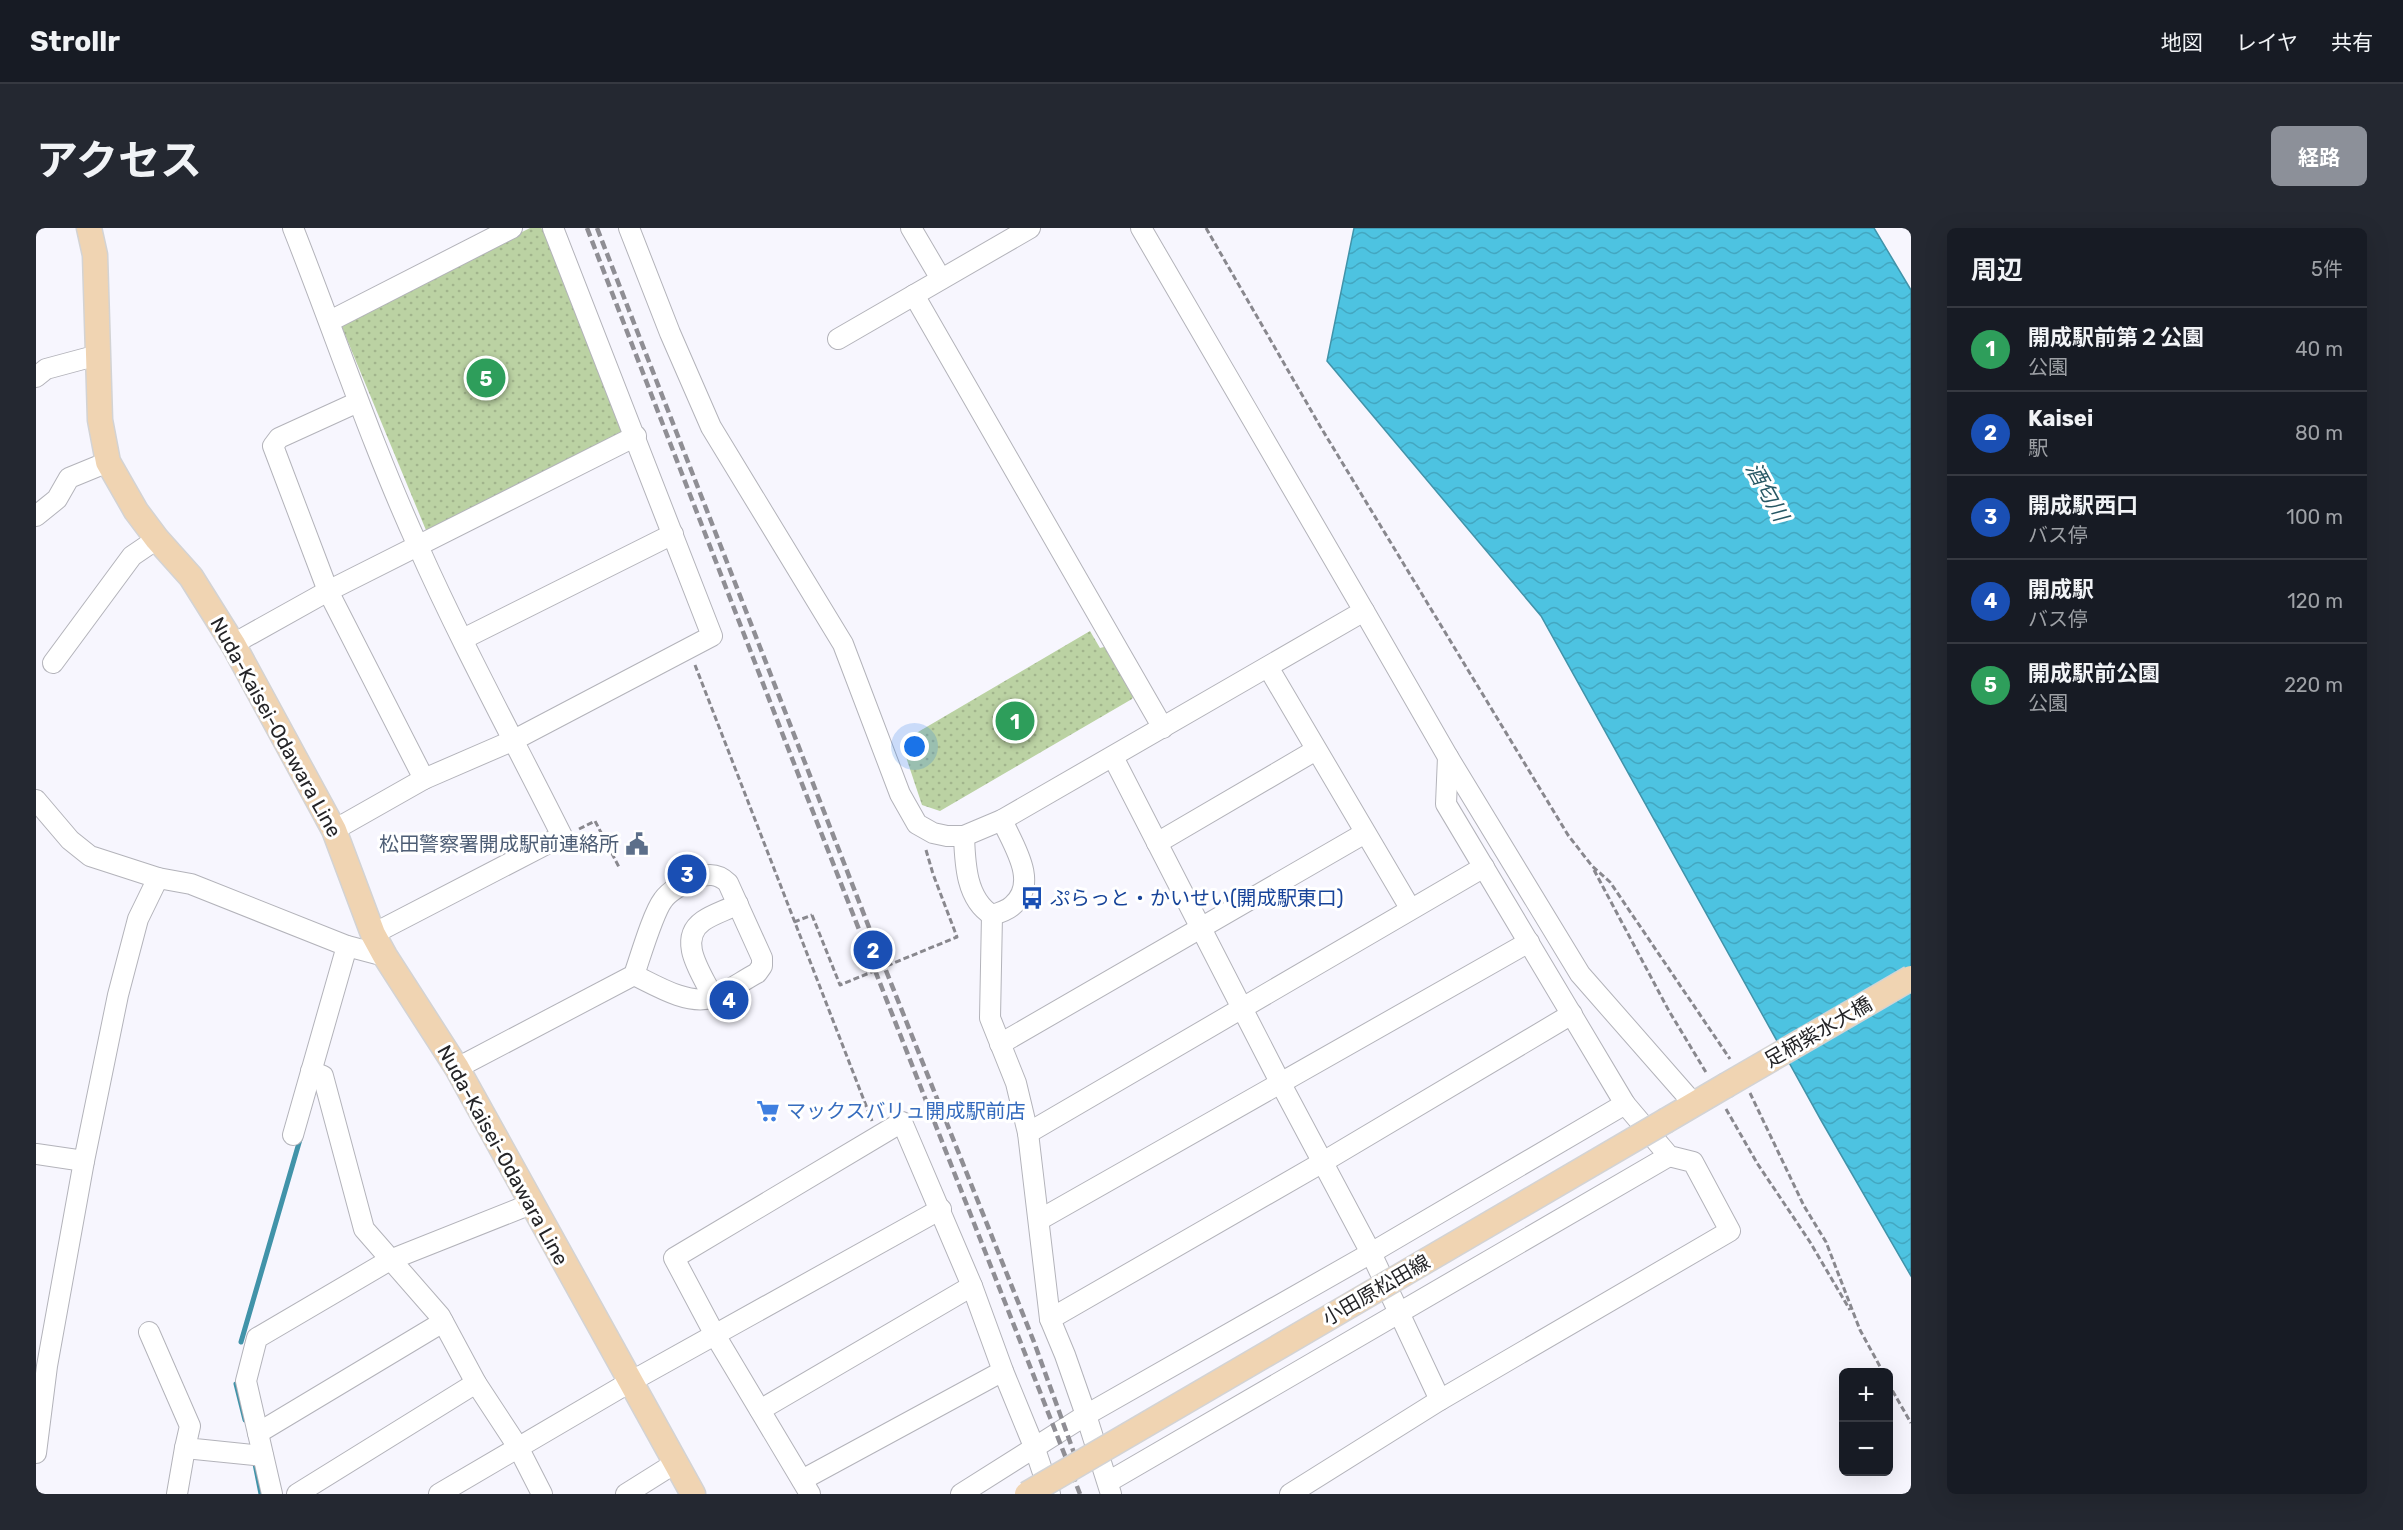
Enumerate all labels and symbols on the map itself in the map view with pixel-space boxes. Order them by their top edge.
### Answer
pin: 5 [466,356,506,400]
water label: 酒匂川 [1741,458,1795,527]
street label: Nuda-Kaisei-Odawara Line [205,613,347,841]
pin: 1 [996,698,1034,744]
your location [900,732,929,761]
public building icon: 松田警察署開成駅前連絡所 [624,831,650,857]
place label: 松田警察署開成駅前連絡所 [379,832,619,856]
pin: 3 [668,852,706,896]
bus stop icon: ぷらっと・かいせい(開成駅東口) [1019,885,1045,911]
place label: ぷらっと・かいせい(開成駅東口) [1050,886,1344,910]
pin: 2 [854,928,892,972]
pin: 4 [710,978,748,1022]
street label: 足柄紫水大橋 [1760,992,1876,1072]
street label: Nuda-Kaisei-Odawara Line [432,1041,574,1269]
supermarket icon: マックスバリュ開成駅前店 [755,1098,781,1124]
place label: マックスバリュ開成駅前店 [786,1099,1025,1123]
street label: 小田原松田線 [1318,1250,1434,1330]

